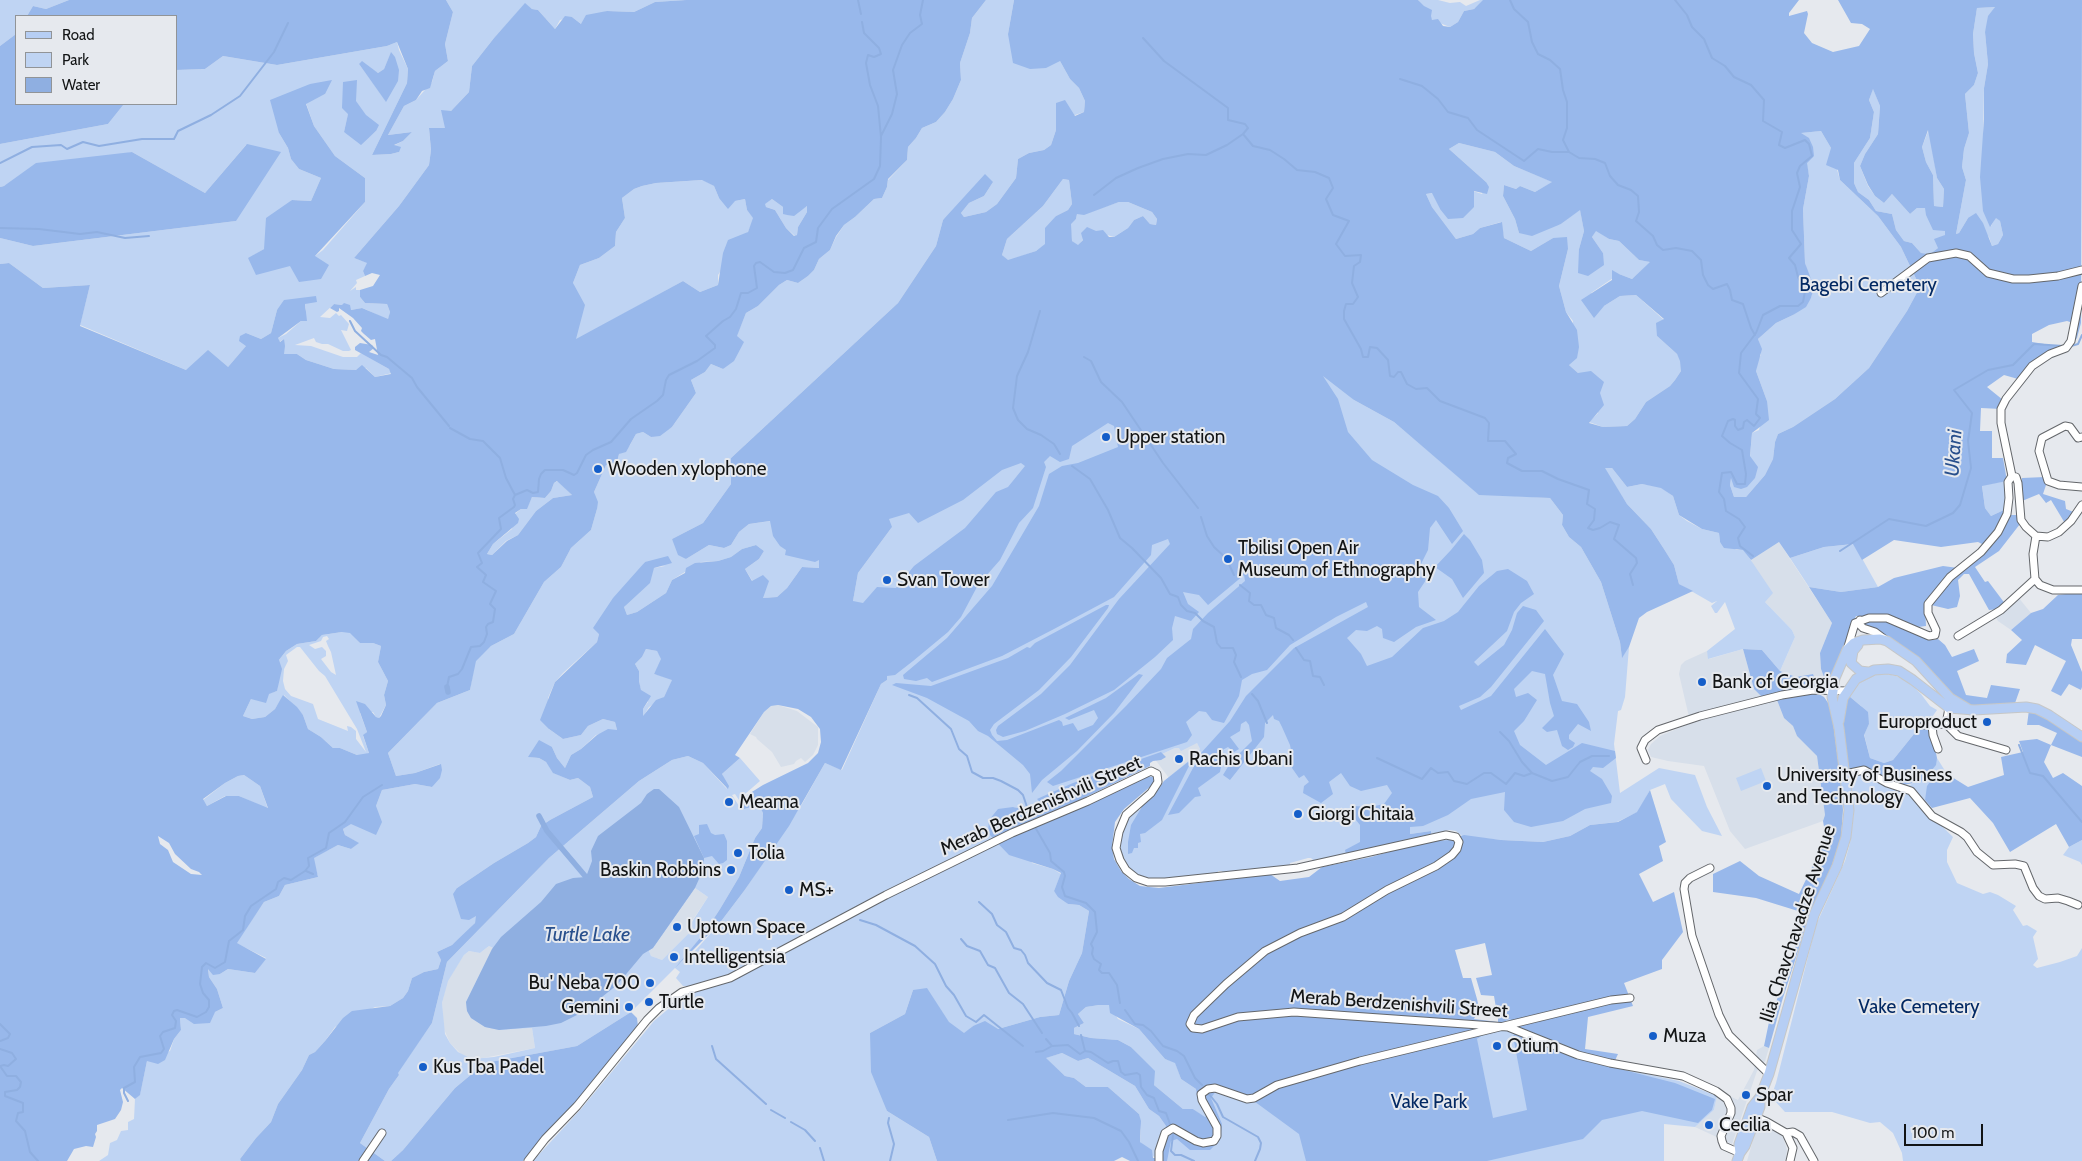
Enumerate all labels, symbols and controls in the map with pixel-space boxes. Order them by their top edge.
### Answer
legend [15,15,178,105]
text: Road [62,26,95,44]
text: Park [62,51,89,69]
text: Water [62,76,100,94]
park label: Bagebi Cemetery [1799,274,1937,296]
place label: Upper station [1116,426,1225,448]
water label: Ukani [1940,429,1968,477]
marker: Upper station [1100,431,1112,443]
place label: Wooden xylophone [608,458,766,480]
marker: Wooden xylophone [592,463,604,475]
place label: Tbilisi Open Air Museum of Ethnography [1238,537,1435,581]
marker: Tbilisi Open Air Museum of Ethnography [1222,553,1234,565]
place label: Svan Tower [897,569,989,591]
marker: Svan Tower [881,574,893,586]
place label: Bank of Georgia [1712,671,1839,693]
marker: Bank of Georgia [1696,676,1708,688]
place label: Europroduct [1878,711,1977,733]
marker: Europroduct [1981,716,1993,728]
place label: Rachis Ubani [1189,748,1292,770]
street label: Merab Berdzenishvili Street [937,751,1145,861]
marker: Rachis Ubani [1173,753,1185,765]
place label: University of Business and Technology [1777,764,1952,808]
marker: University of Business and Technology [1761,780,1773,792]
place label: Meama [739,791,799,813]
marker: Meama [723,796,735,808]
place label: Giorgi Chitaia [1308,803,1414,825]
marker: Giorgi Chitaia [1292,808,1304,820]
street label: Ilia Chavchavadze Avenue [1755,822,1841,1026]
place label: Tolia [748,842,785,864]
marker: Tolia [732,847,744,859]
place label: Baskin Robbins [600,859,721,881]
marker: Baskin Robbins [725,864,737,876]
place label: MS+ [799,879,834,901]
marker: MS+ [783,884,795,896]
place label: Uptown Space [687,916,805,938]
marker: Uptown Space [671,921,683,933]
water label: Turtle Lake [544,923,630,947]
place label: Intelligentsia [684,946,785,968]
marker: Intelligentsia [668,951,680,963]
place label: Bu' Neba 700 [529,972,640,994]
marker: Bu' Neba 700 [644,977,656,989]
street label: Merab Berdzenishvili Street [1289,985,1509,1023]
place label: Turtle [659,991,704,1013]
place label: Gemini [561,996,619,1018]
marker: Turtle [643,996,655,1008]
park label: Vake Cemetery [1858,996,1980,1018]
marker: Gemini [623,1001,635,1013]
place label: Muza [1663,1025,1706,1047]
marker: Muza [1647,1030,1659,1042]
place label: Otium [1507,1035,1559,1057]
marker: Otium [1491,1040,1503,1052]
place label: Kus Tba Padel [433,1056,544,1078]
marker: Kus Tba Padel [417,1061,429,1073]
place label: Spar [1756,1084,1793,1106]
marker: Spar [1740,1089,1752,1101]
park label: Vake Park [1391,1091,1467,1113]
place label: Cecilia [1719,1114,1770,1136]
scale bar [1907,1114,1986,1146]
marker: Cecilia [1703,1119,1715,1131]
text: 100 m [1912,1124,1954,1142]

